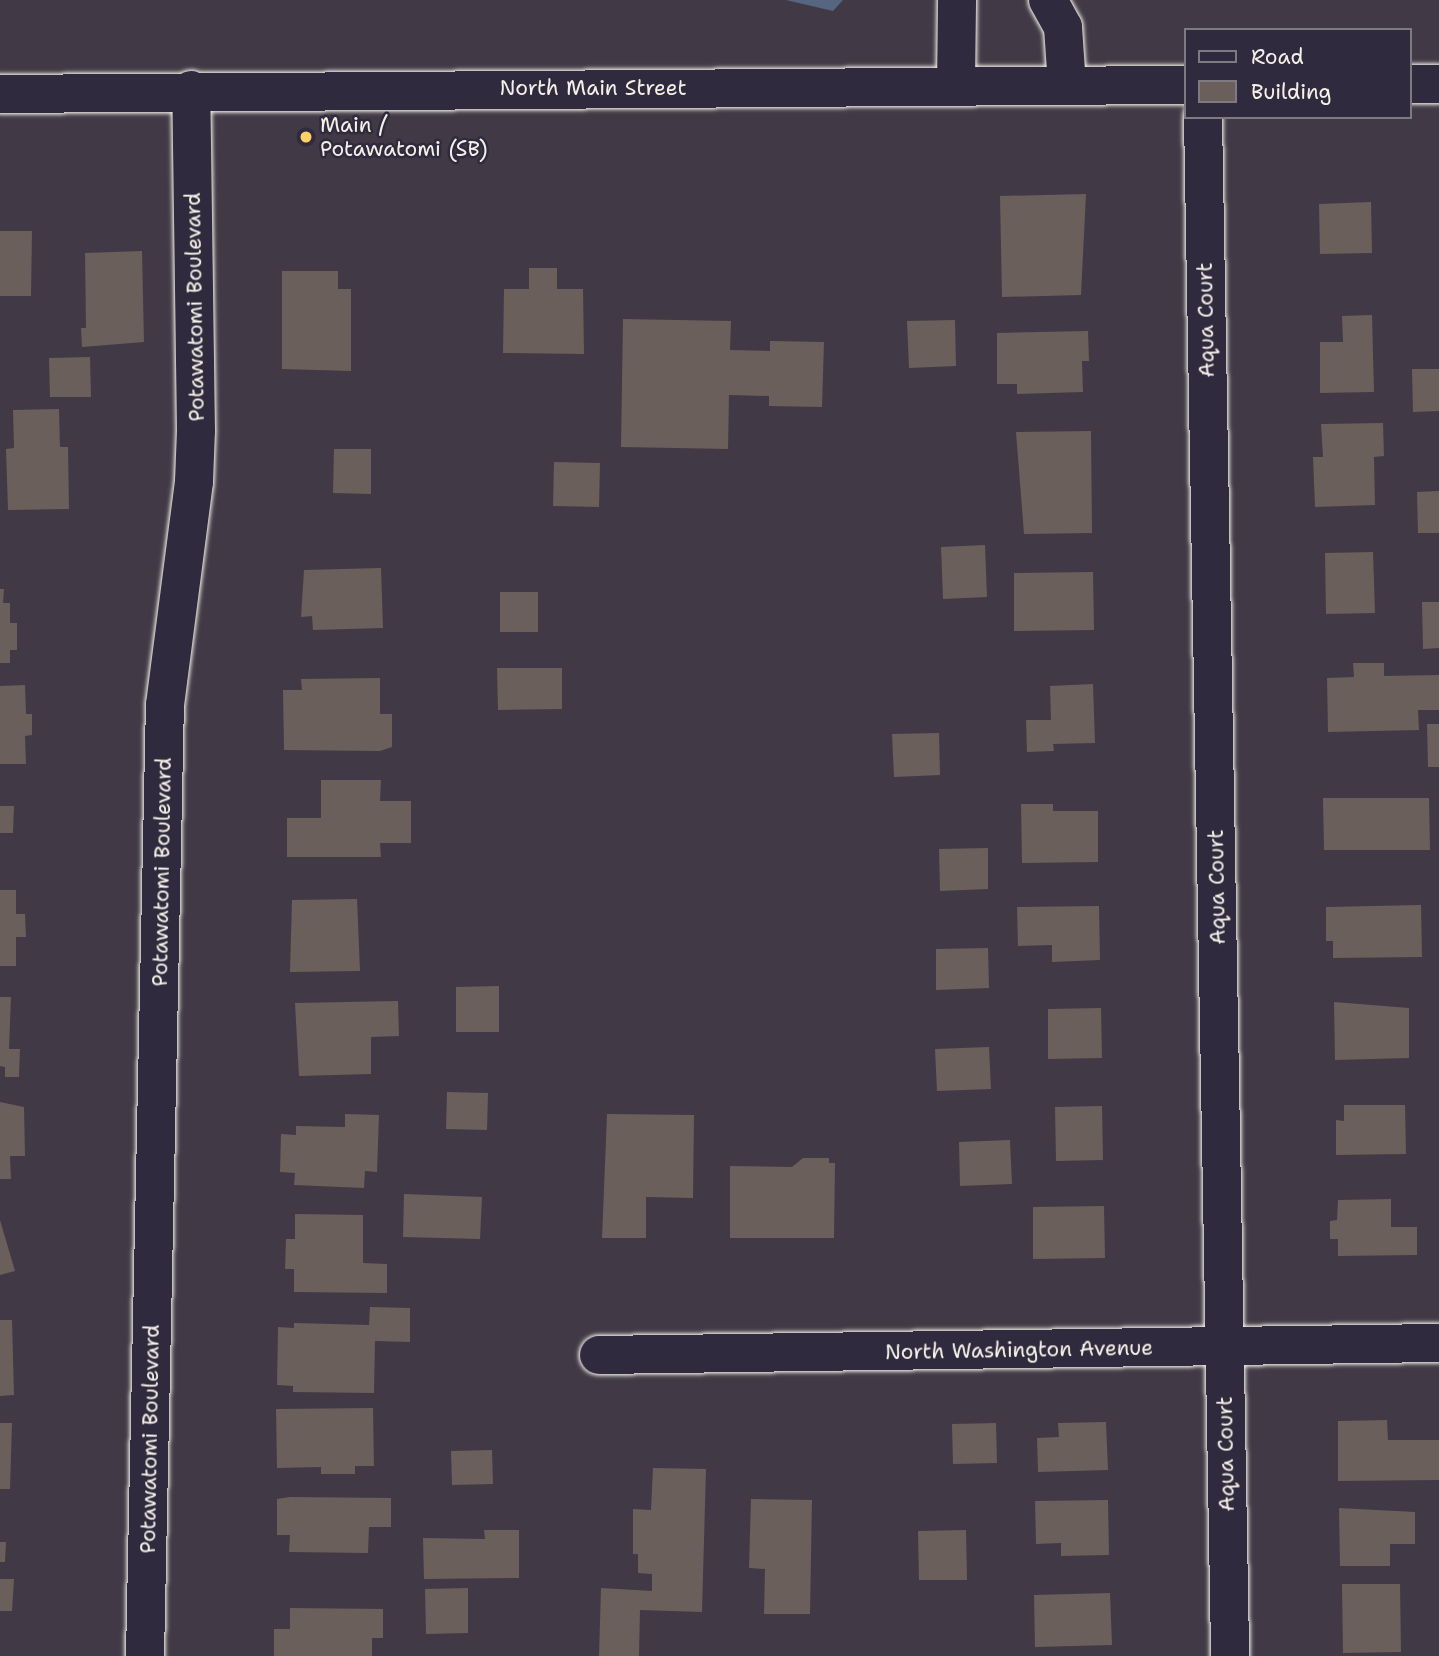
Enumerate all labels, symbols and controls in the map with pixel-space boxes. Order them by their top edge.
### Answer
legend [1184,28,1411,119]
text: Road [1251,43,1304,71]
street label: North Main Street [499,75,687,101]
text: Building [1251,78,1331,106]
place label: Main / Potawatomi (SB) [320,112,488,162]
marker: Main / Potawatomi (SB) [298,129,314,145]
street label: Potawatomi Boulevard [180,192,210,422]
street label: Aqua Court [1192,262,1220,378]
street label: Potawatomi Boulevard [147,757,177,987]
street label: Aqua Court [1203,829,1231,945]
street label: Potawatomi Boulevard [135,1324,165,1554]
street label: North Washington Avenue [885,1335,1153,1365]
street label: Aqua Court [1212,1396,1240,1512]

